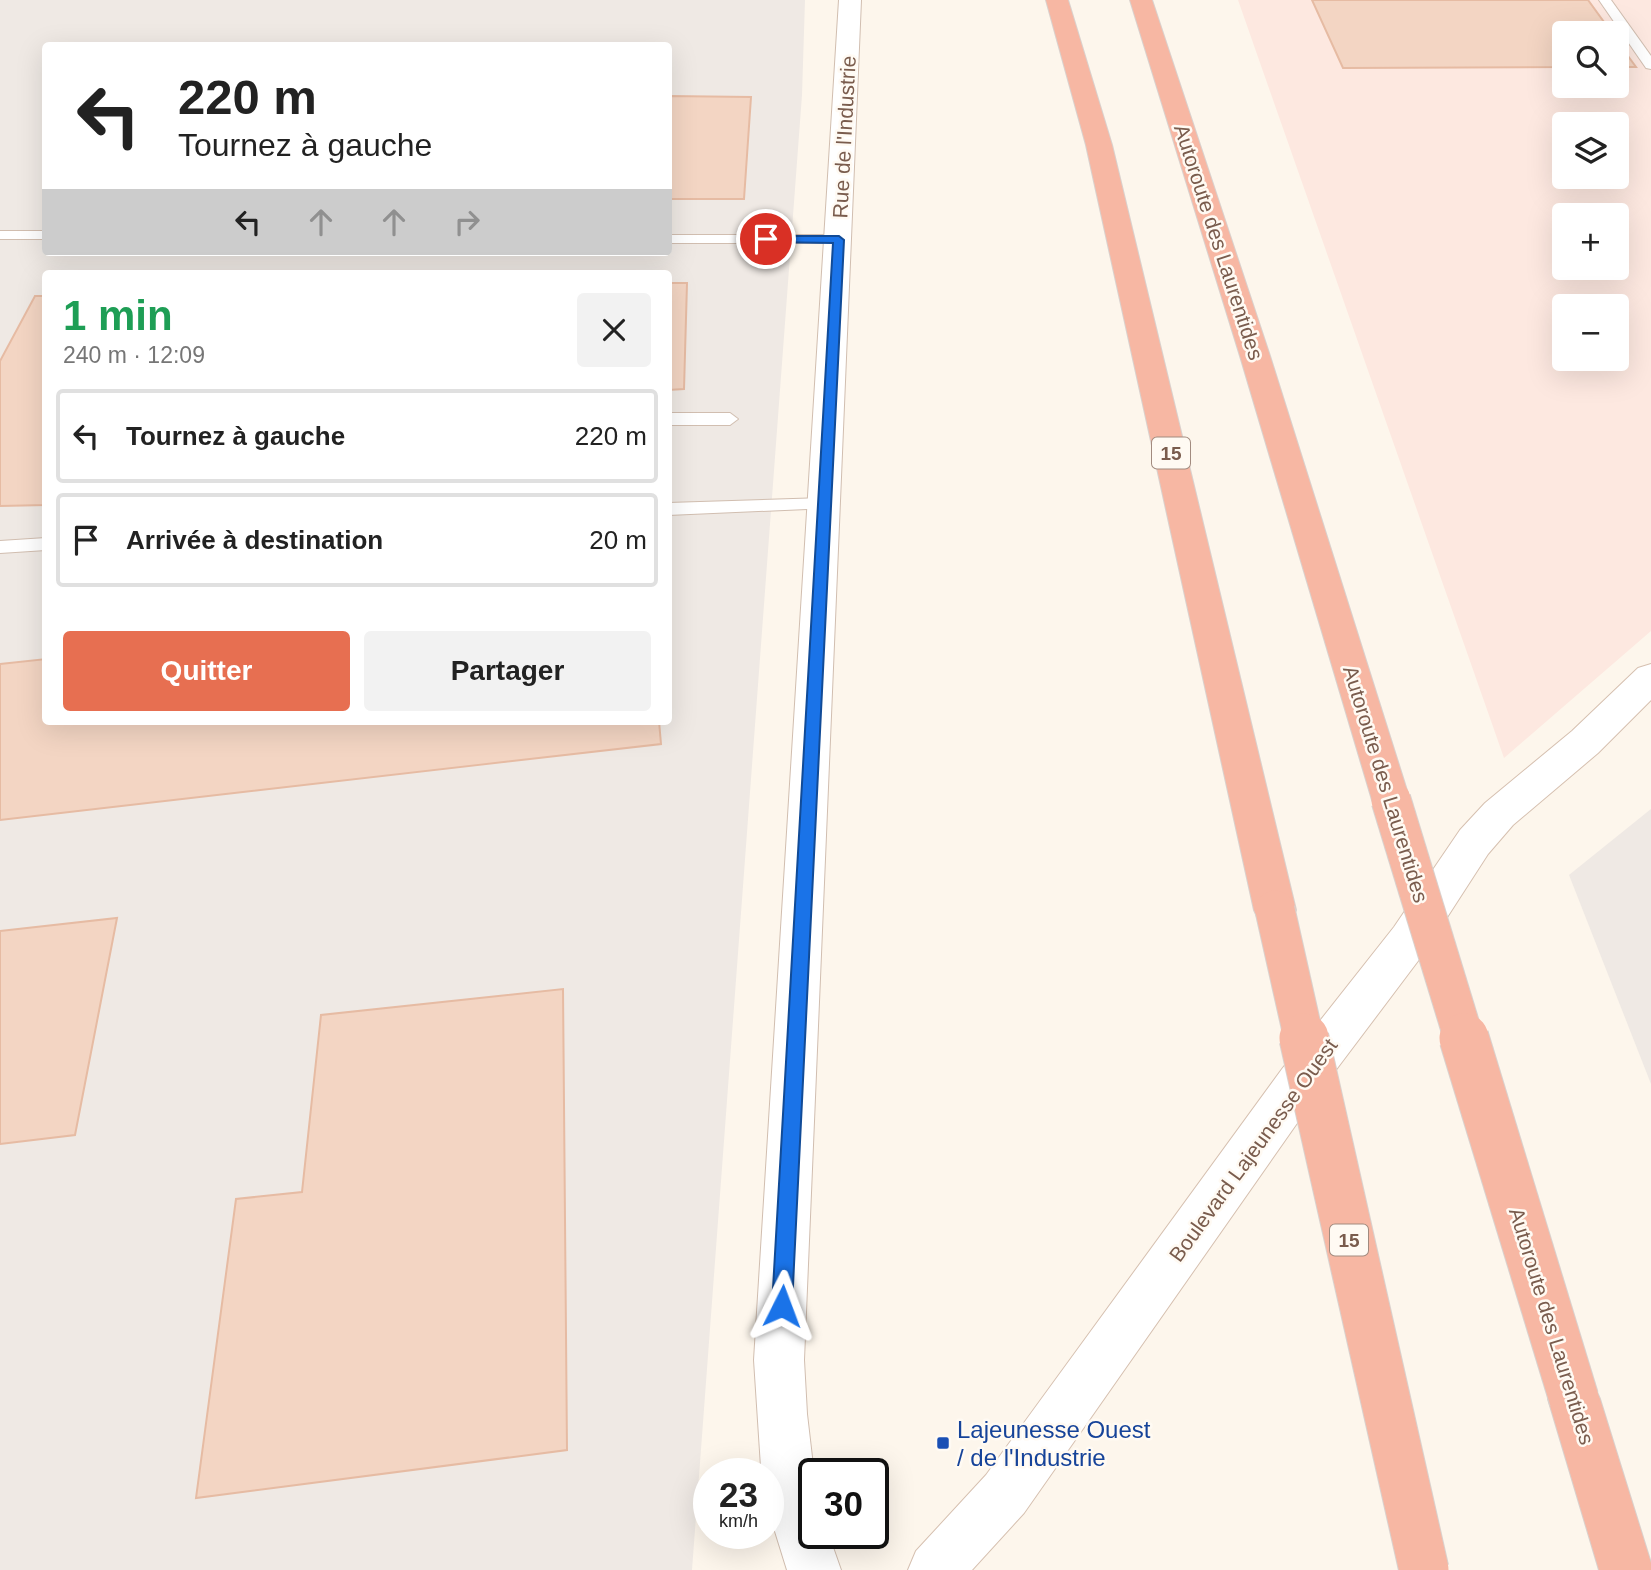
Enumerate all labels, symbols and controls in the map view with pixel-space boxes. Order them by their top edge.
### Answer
map controls [1552,21,1629,371]
button: search [1552,21,1629,98]
street label: Rue de l'Industrie [828,55,860,219]
icon: left [63,70,154,161]
text: 220 m [178,70,317,124]
button: layers [1552,112,1629,189]
street label: Autoroute des Laurentides [1170,121,1268,363]
text: Tournez à gauche [178,127,432,163]
icon: left [229,203,267,241]
icon: ahead [302,203,340,241]
icon: ahead [375,203,413,241]
icon: right [448,203,486,241]
button: + [1552,203,1629,280]
pin [736,209,796,269]
icon: arrive [747,220,785,258]
text: 1 min [63,292,173,339]
button: close [577,293,651,367]
button: − [1552,294,1629,371]
text: 240 m · 12:09 [63,342,205,368]
icon: left [67,417,105,455]
text: Tournez à gauche [126,421,345,451]
text: 220 m [575,421,647,451]
road number: 15 [1152,437,1190,468]
icon: arrive [67,521,105,559]
text: Arrivée à destination [126,525,383,555]
text: 20 m [589,525,647,555]
button: Quitter [63,631,350,711]
button: Partager [364,631,651,711]
street label: Autoroute des Laurentides [1339,663,1433,905]
street label: Boulevard Lajeunesse Ouest [1164,1034,1342,1266]
street label: Autoroute des Laurentides [1505,1205,1599,1447]
road number: 15 [1330,1224,1368,1256]
position arrow [745,1269,819,1343]
place label: Lajeunesse Ouest / de l'Industrie [957,1416,1151,1471]
marker: Lajeunesse Ouest / de l'Industrie [935,1435,951,1451]
speed limit sign: 30 [798,1458,889,1549]
text: 23 [719,1475,758,1514]
text: km/h [719,1511,758,1531]

